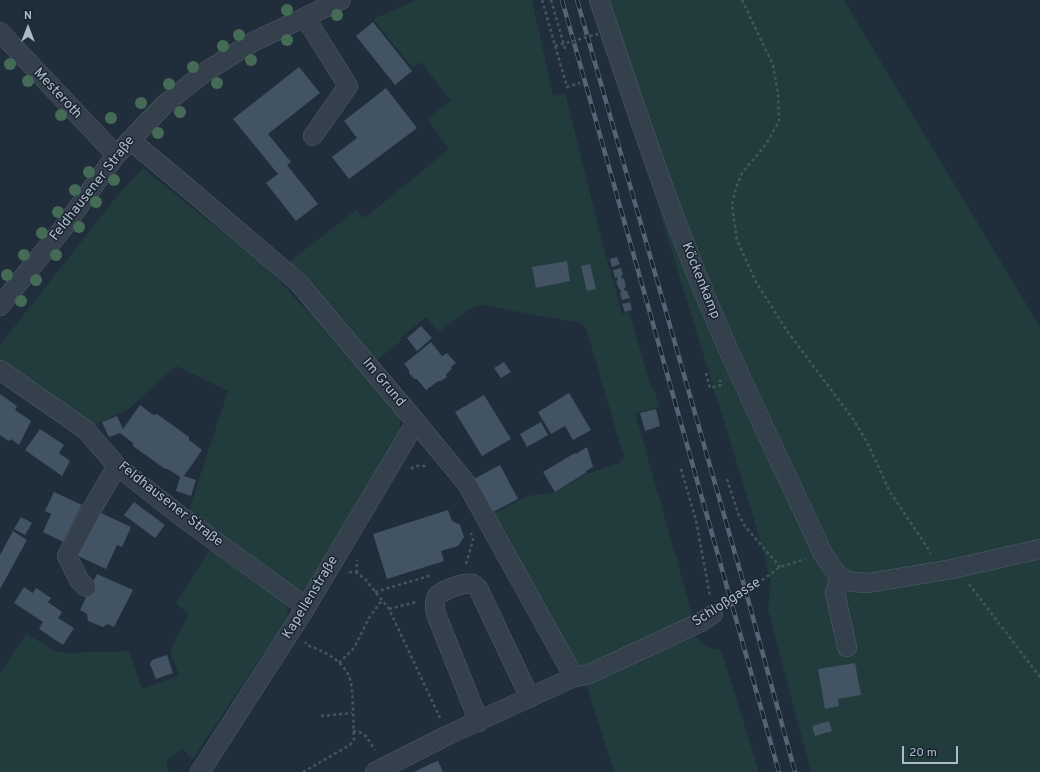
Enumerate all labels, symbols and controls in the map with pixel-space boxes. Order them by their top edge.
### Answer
north arrow [8,8,48,48]
text: N [24,9,32,23]
street label: Mesteroth [29,65,85,123]
street label: Feldhausener Straße [47,133,139,245]
street label: Köckenkamp [677,240,723,322]
street label: Im Grund [358,355,408,411]
street label: Feldhausener Straße [114,459,226,551]
street label: Kapellenstraße [280,553,342,643]
street label: Schloßgasse [690,575,764,631]
scale bar [904,738,960,764]
text: 20 m [909,745,937,761]

